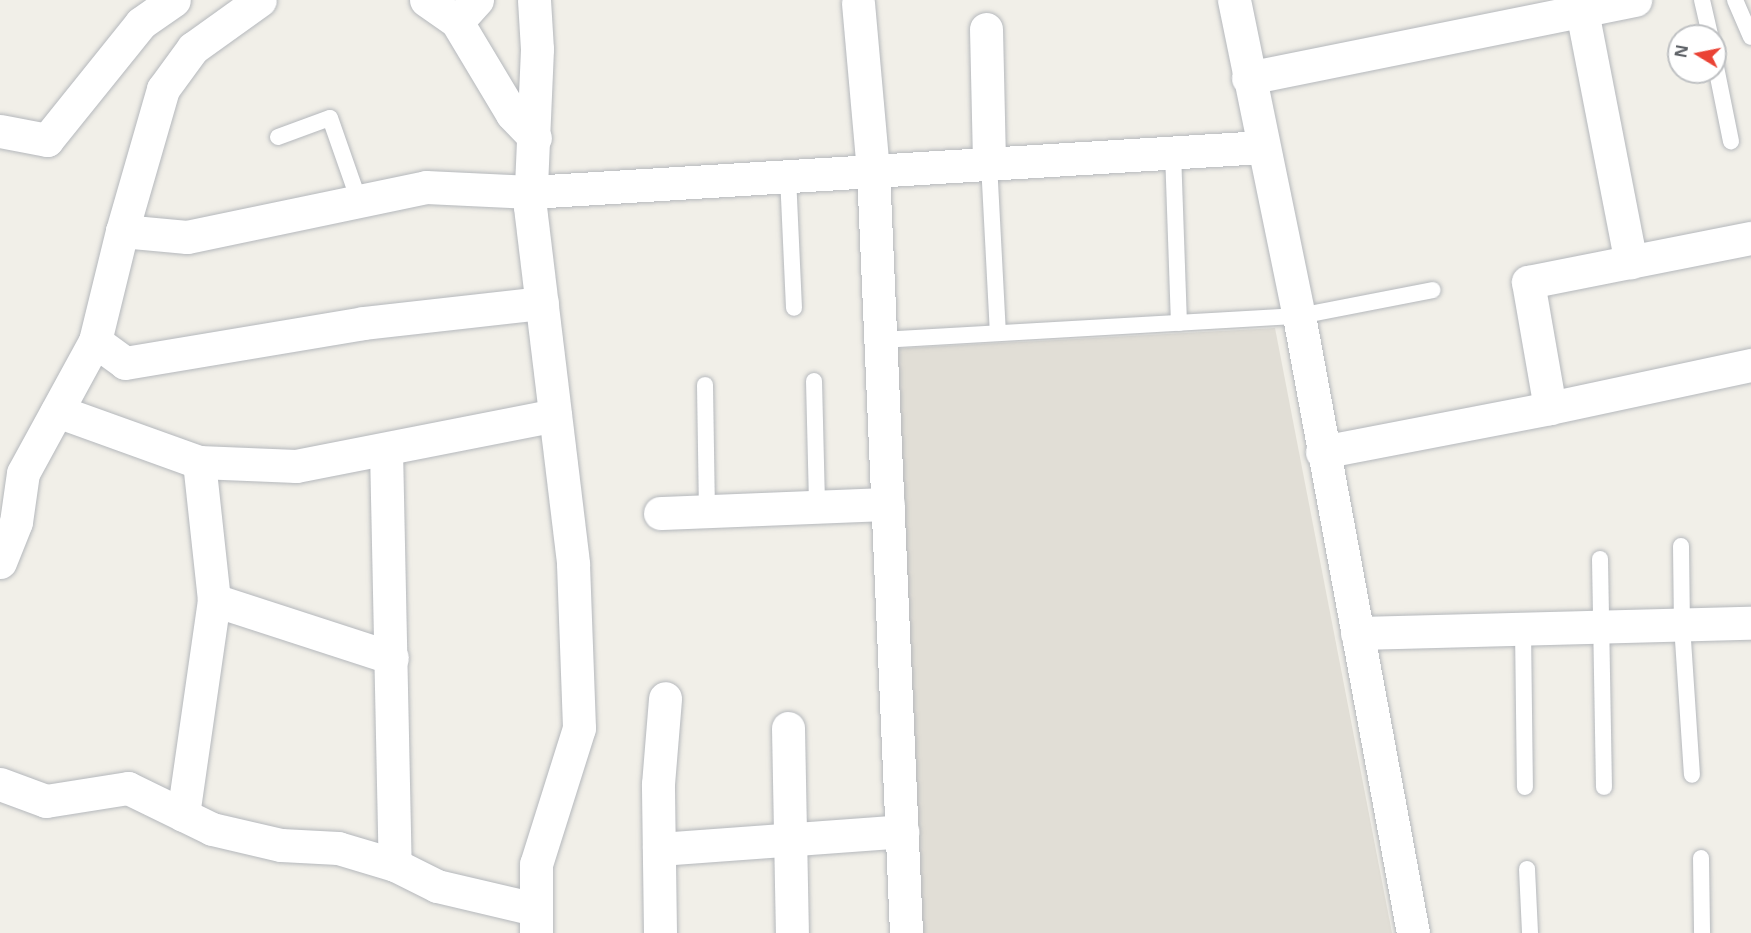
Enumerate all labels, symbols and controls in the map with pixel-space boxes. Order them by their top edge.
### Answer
north arrow [1667,24,1727,84]
text: N [1669,43,1693,60]

